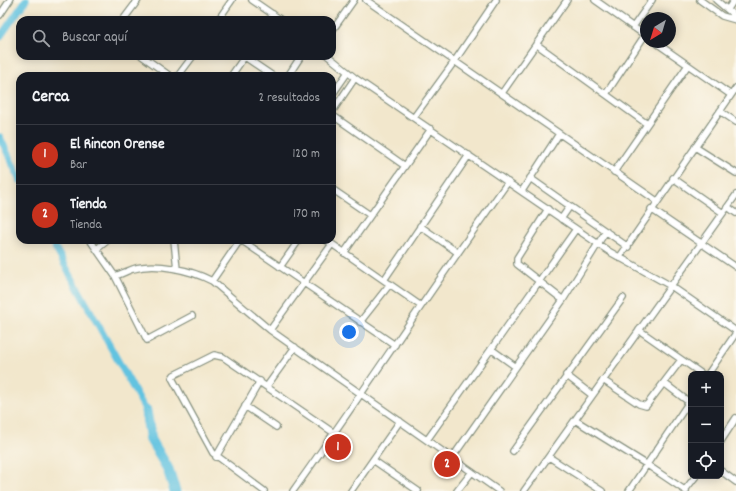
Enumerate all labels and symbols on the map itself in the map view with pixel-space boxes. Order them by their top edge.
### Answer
north arrow [640,12,676,48]
your location [339,322,359,342]
pin: 1 [325,432,351,462]
pin: 2 [434,449,460,479]

